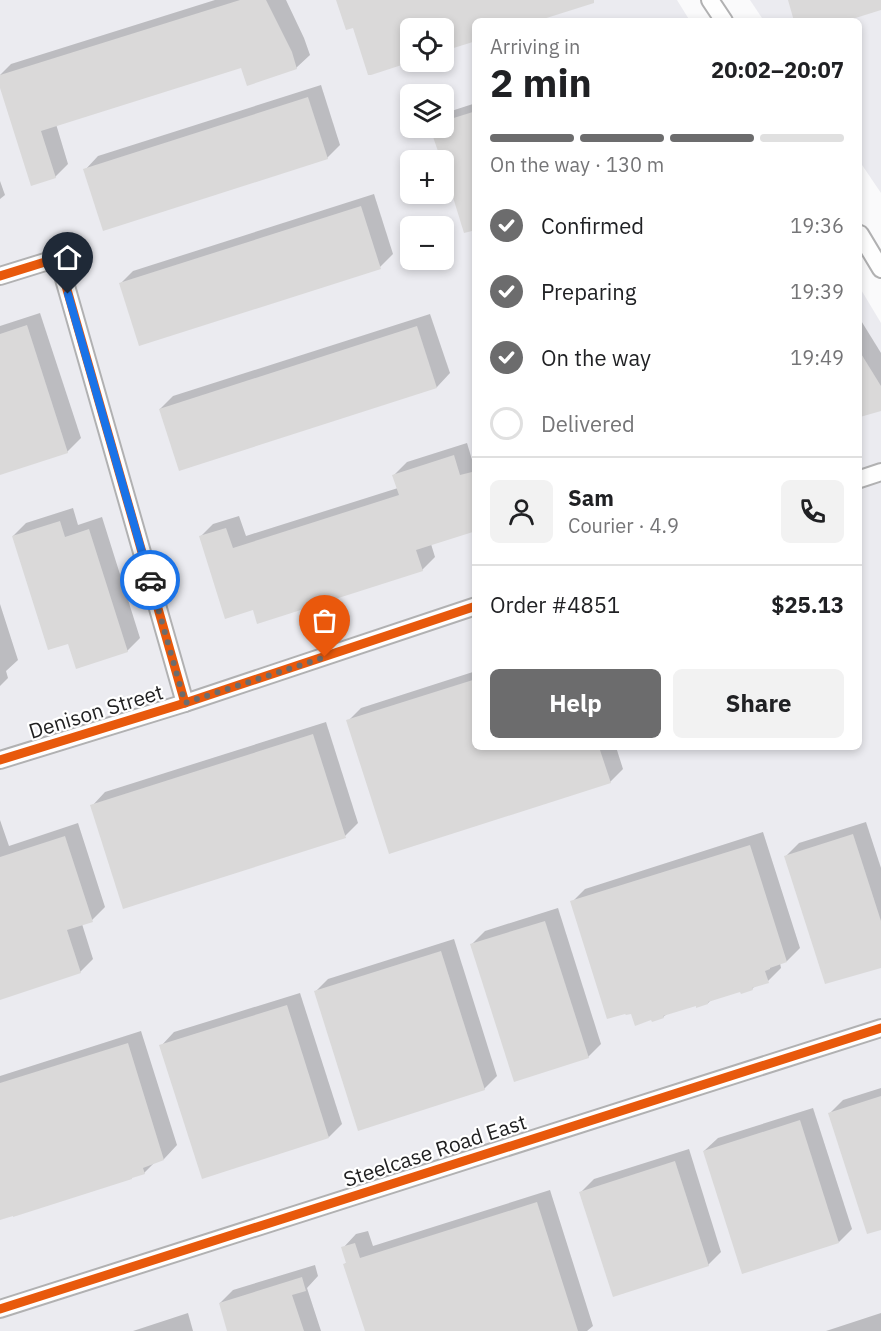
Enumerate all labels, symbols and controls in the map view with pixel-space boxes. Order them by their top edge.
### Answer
map controls [400,18,454,270]
button: locate [400,18,454,72]
text: Arriving in [490,33,580,60]
text: 20:02–20:07 [711,55,844,84]
text: 2 min [490,57,592,108]
button: layers [400,84,454,138]
button: + [400,150,454,204]
text: On the way · 130 m [490,151,664,178]
icon: check [490,209,523,242]
text: Confirmed [541,211,644,240]
text: 19:36 [790,212,844,239]
button: − [400,216,454,270]
pin [42,232,93,294]
icon: home [51,241,84,274]
icon: check [490,275,523,308]
text: Preparing [541,277,636,306]
text: 19:39 [790,278,844,305]
icon: check [490,341,523,374]
text: On the way [541,343,651,372]
text: 19:49 [790,344,844,371]
text: Delivered [541,409,635,438]
button: person [490,480,553,543]
button: phone [781,480,844,543]
text: Sam [568,483,614,512]
text: Courier · 4.9 [568,512,679,539]
courier [120,550,180,610]
icon: car [134,564,167,597]
text: Order #4851 [490,590,620,619]
text: $25.13 [771,590,844,619]
pin [299,595,350,657]
icon: bag [308,604,341,637]
button: Help [490,669,661,738]
button: Share [673,669,844,738]
street label: Denison Street [25,677,166,745]
street label: Steelcase Road East [340,1107,530,1193]

